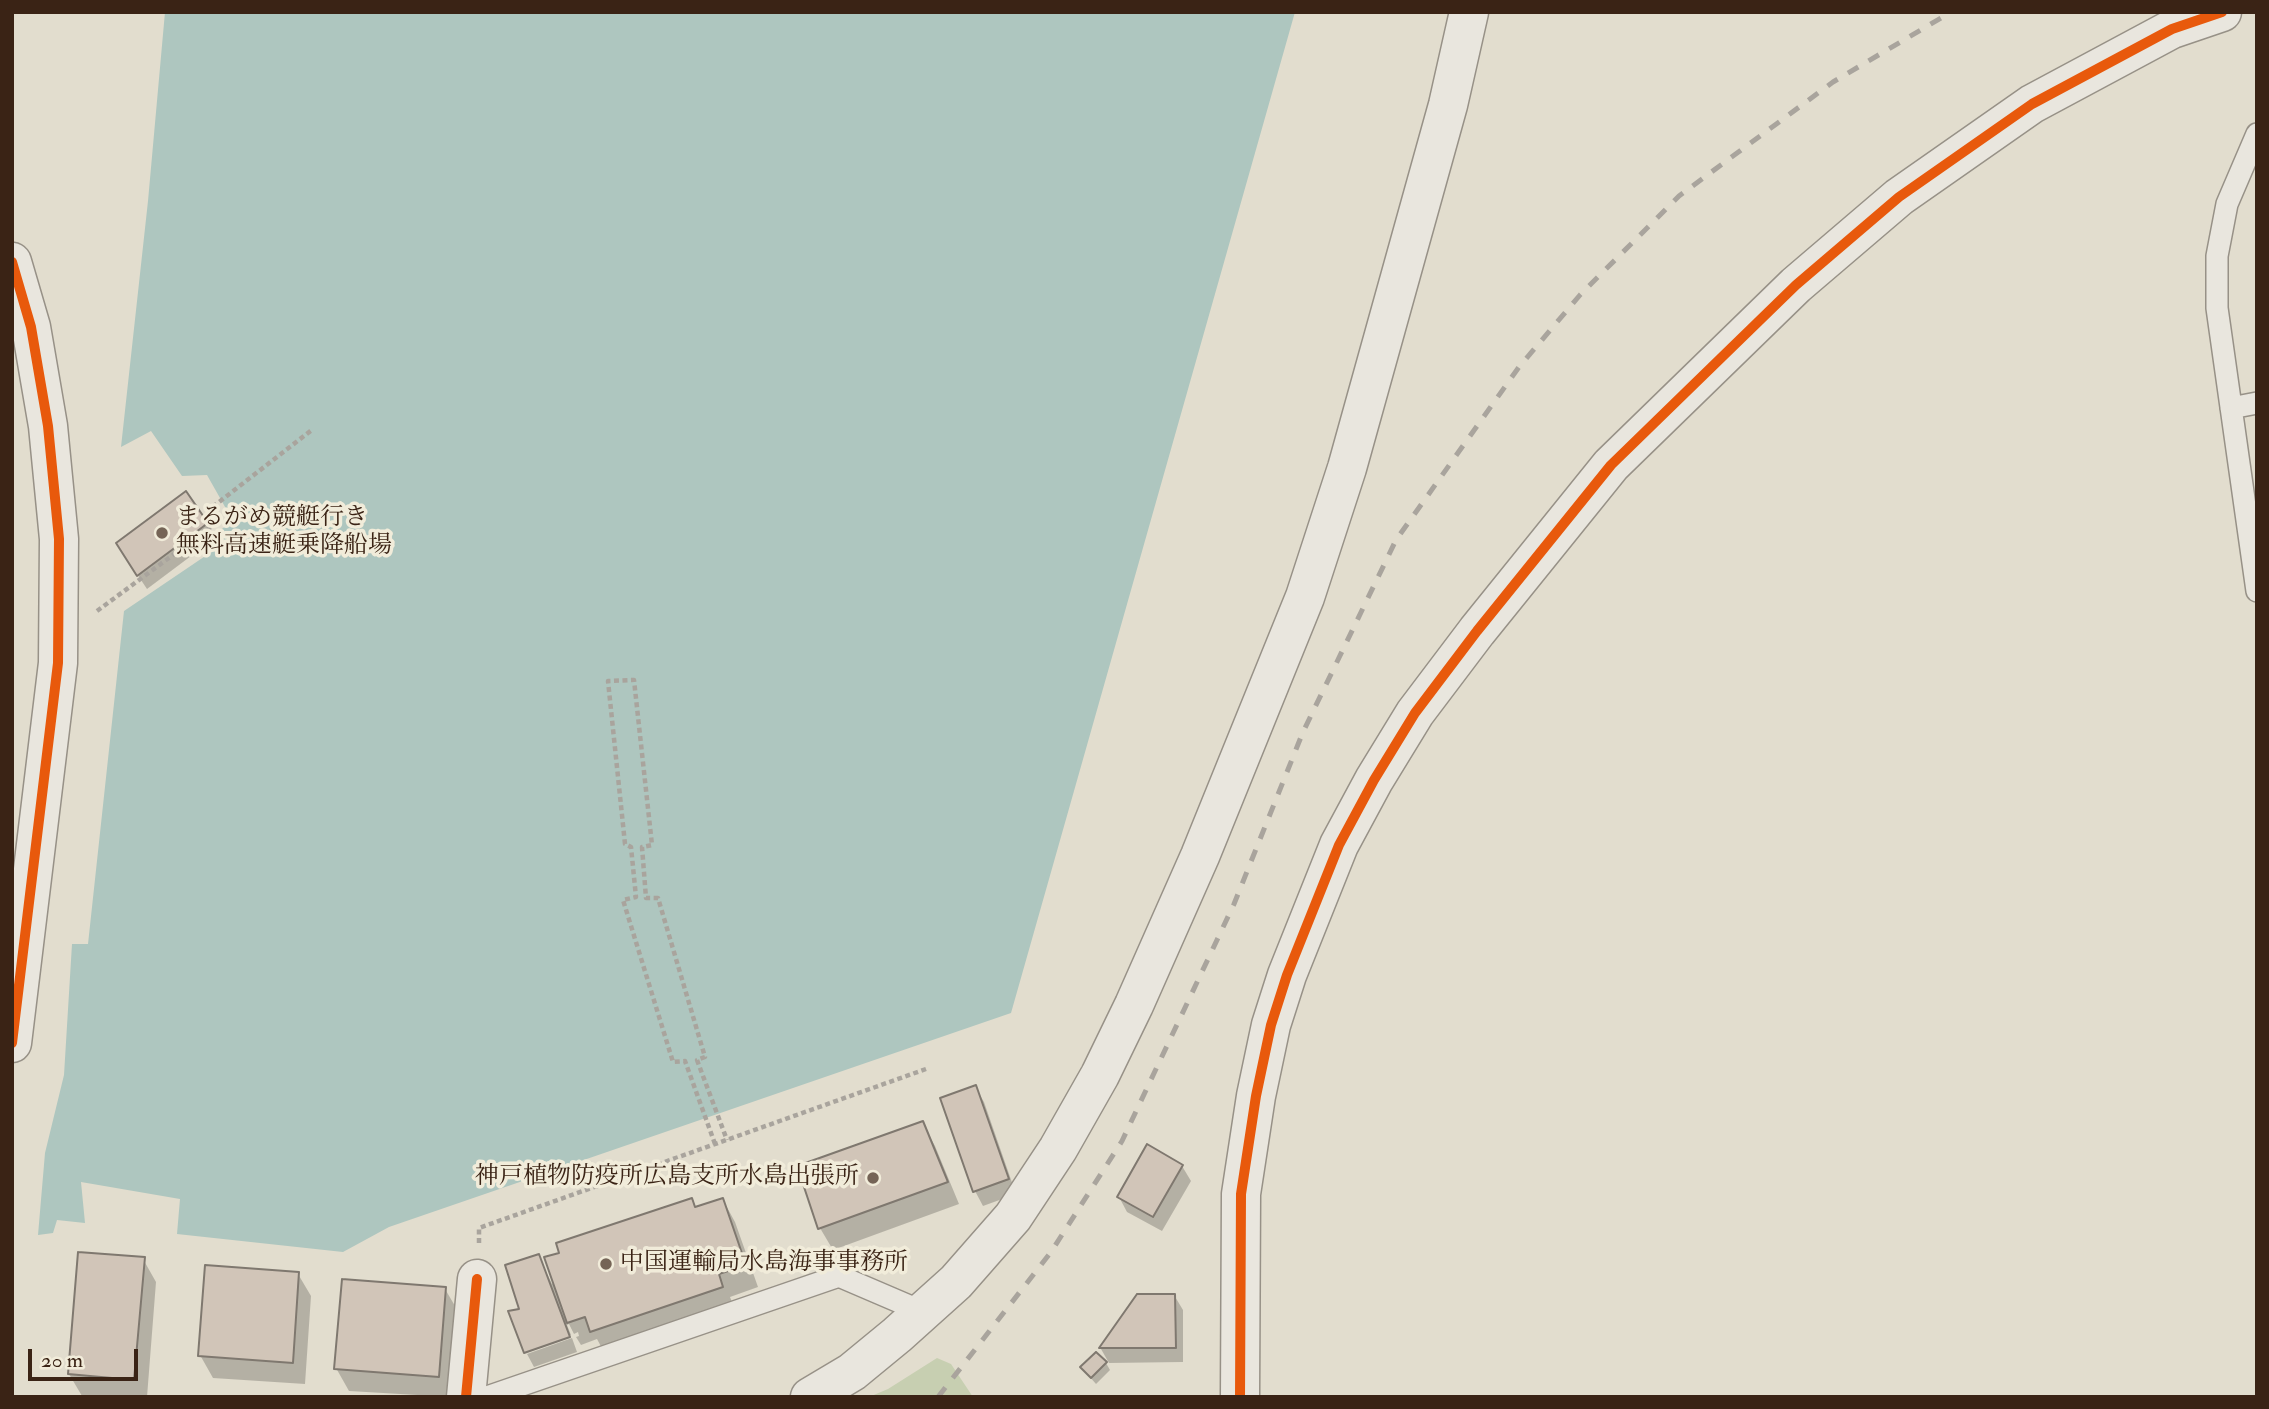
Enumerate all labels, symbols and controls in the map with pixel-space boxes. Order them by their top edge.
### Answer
place label: まるがめ競艇行き 無料高速艇乗降船場 [176,505,392,561]
marker: まるがめ競艇行き 無料高速艇乗降船場 [154,525,170,541]
place label: 神戸植物防疫所広島支所水島出張所 [475,1164,859,1192]
marker: 神戸植物防疫所広島支所水島出張所 [865,1170,881,1186]
place label: 中国運輸局水島海事事務所 [620,1250,908,1278]
marker: 中国運輸局水島海事事務所 [598,1256,614,1272]
scale bar [32,1336,142,1380]
text: 20 m [41,1347,83,1374]

